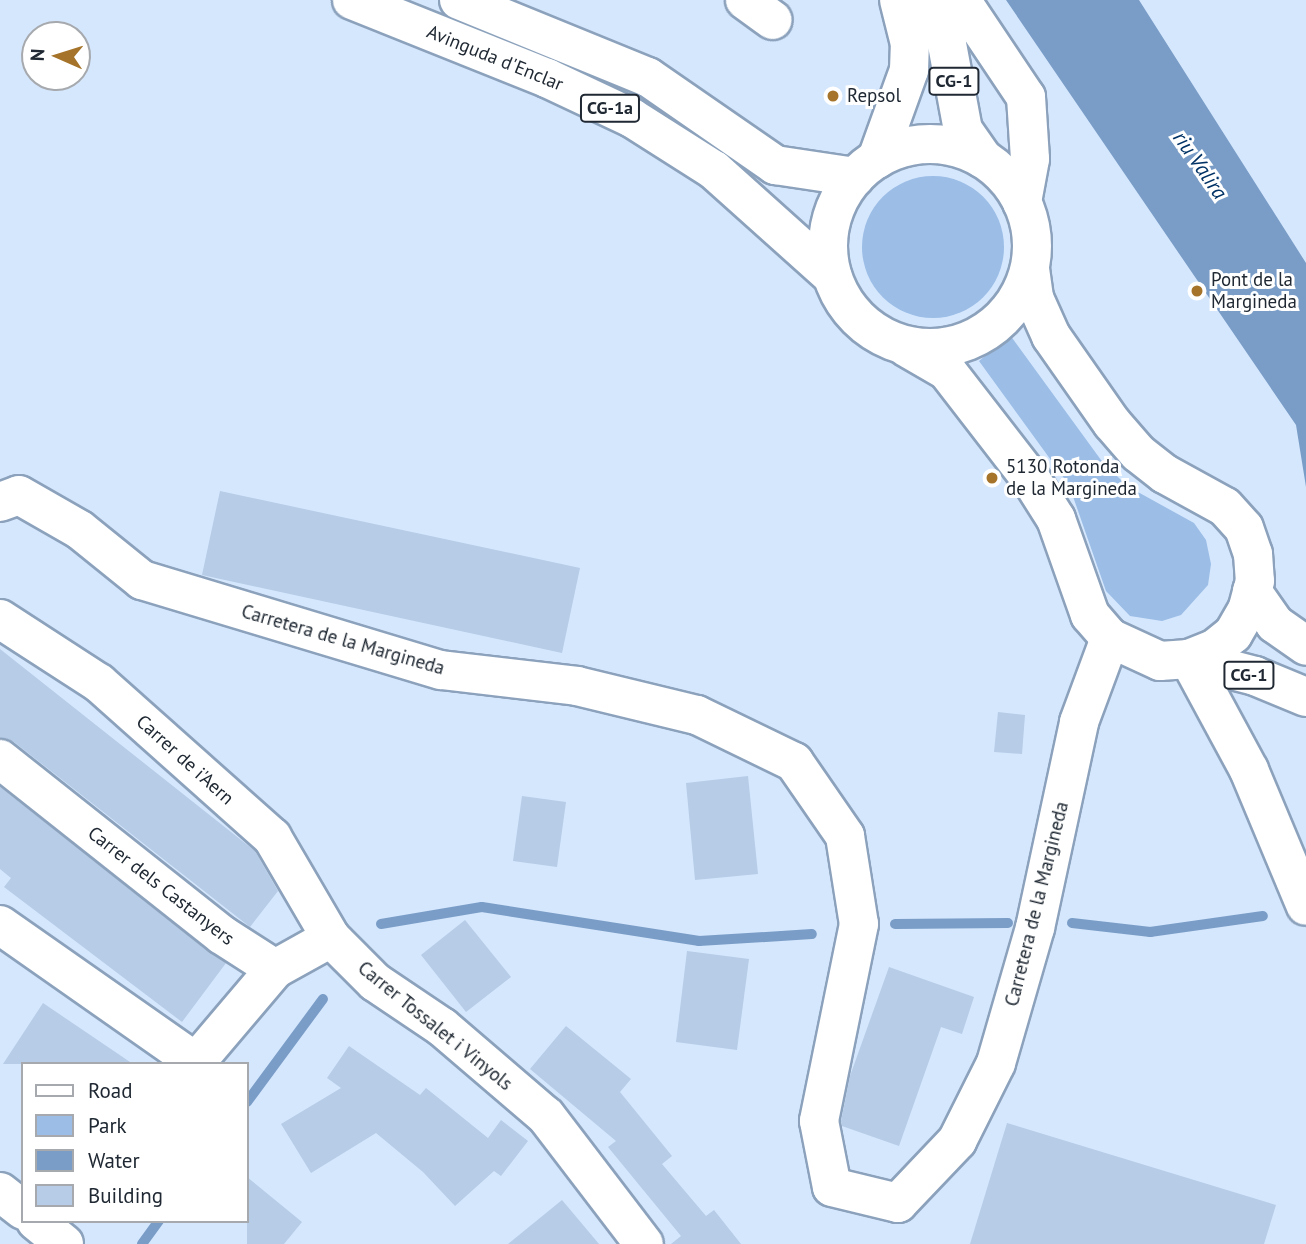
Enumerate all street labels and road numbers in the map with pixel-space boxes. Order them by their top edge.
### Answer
street label: Avinguda d'Enclar [423,20,567,96]
road number: CG-1 [928,66,980,96]
road number: CG-1a [578,94,642,122]
street label: Carretera de la Margineda [239,600,447,680]
road number: CG-1 [1223,660,1275,690]
street label: Carrer de i'Aern [132,710,238,810]
street label: Carretera de la Margineda [1001,799,1073,1009]
street label: Carrer dels Castanyers [83,822,239,950]
street label: Carrer Tossalet i Vinyols [353,956,517,1096]

